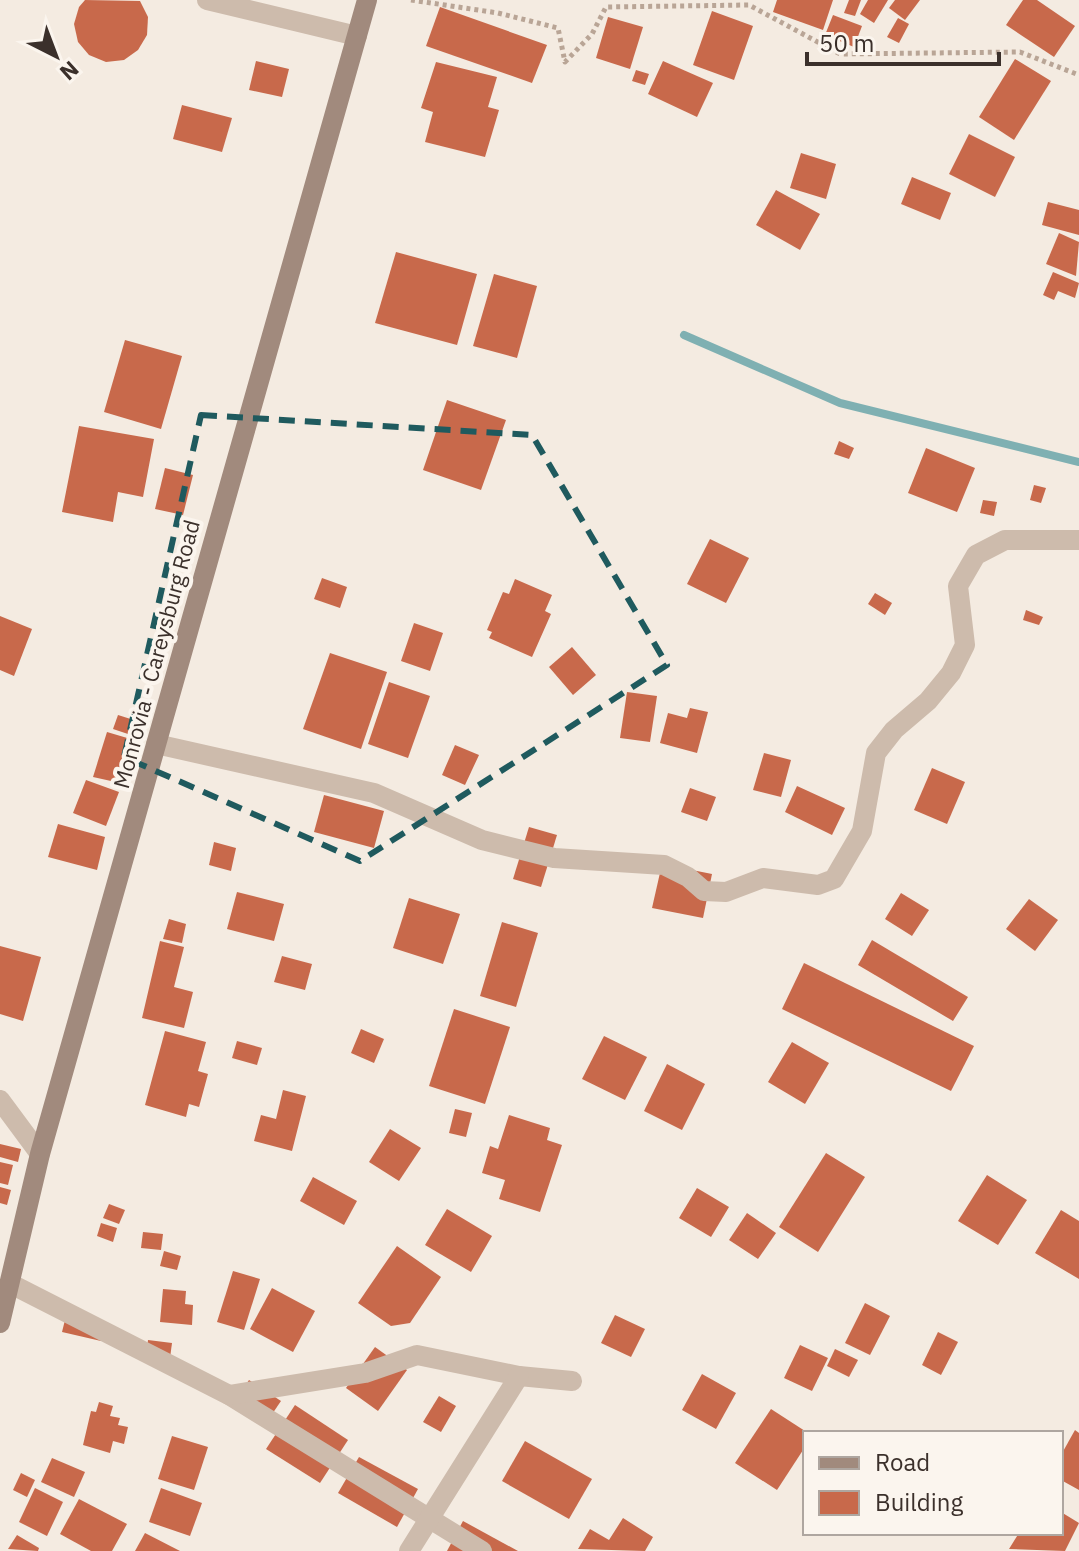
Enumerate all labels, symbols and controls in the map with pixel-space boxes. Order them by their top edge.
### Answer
north arrow [16,16,96,96]
scale bar [807,16,999,66]
text: 50 m [819,27,874,59]
text: N [54,55,85,87]
street label: Monrovia - Careysburg Road [106,516,206,792]
legend [803,1431,1063,1535]
text: Road [875,1446,930,1478]
text: Building [875,1486,963,1518]

